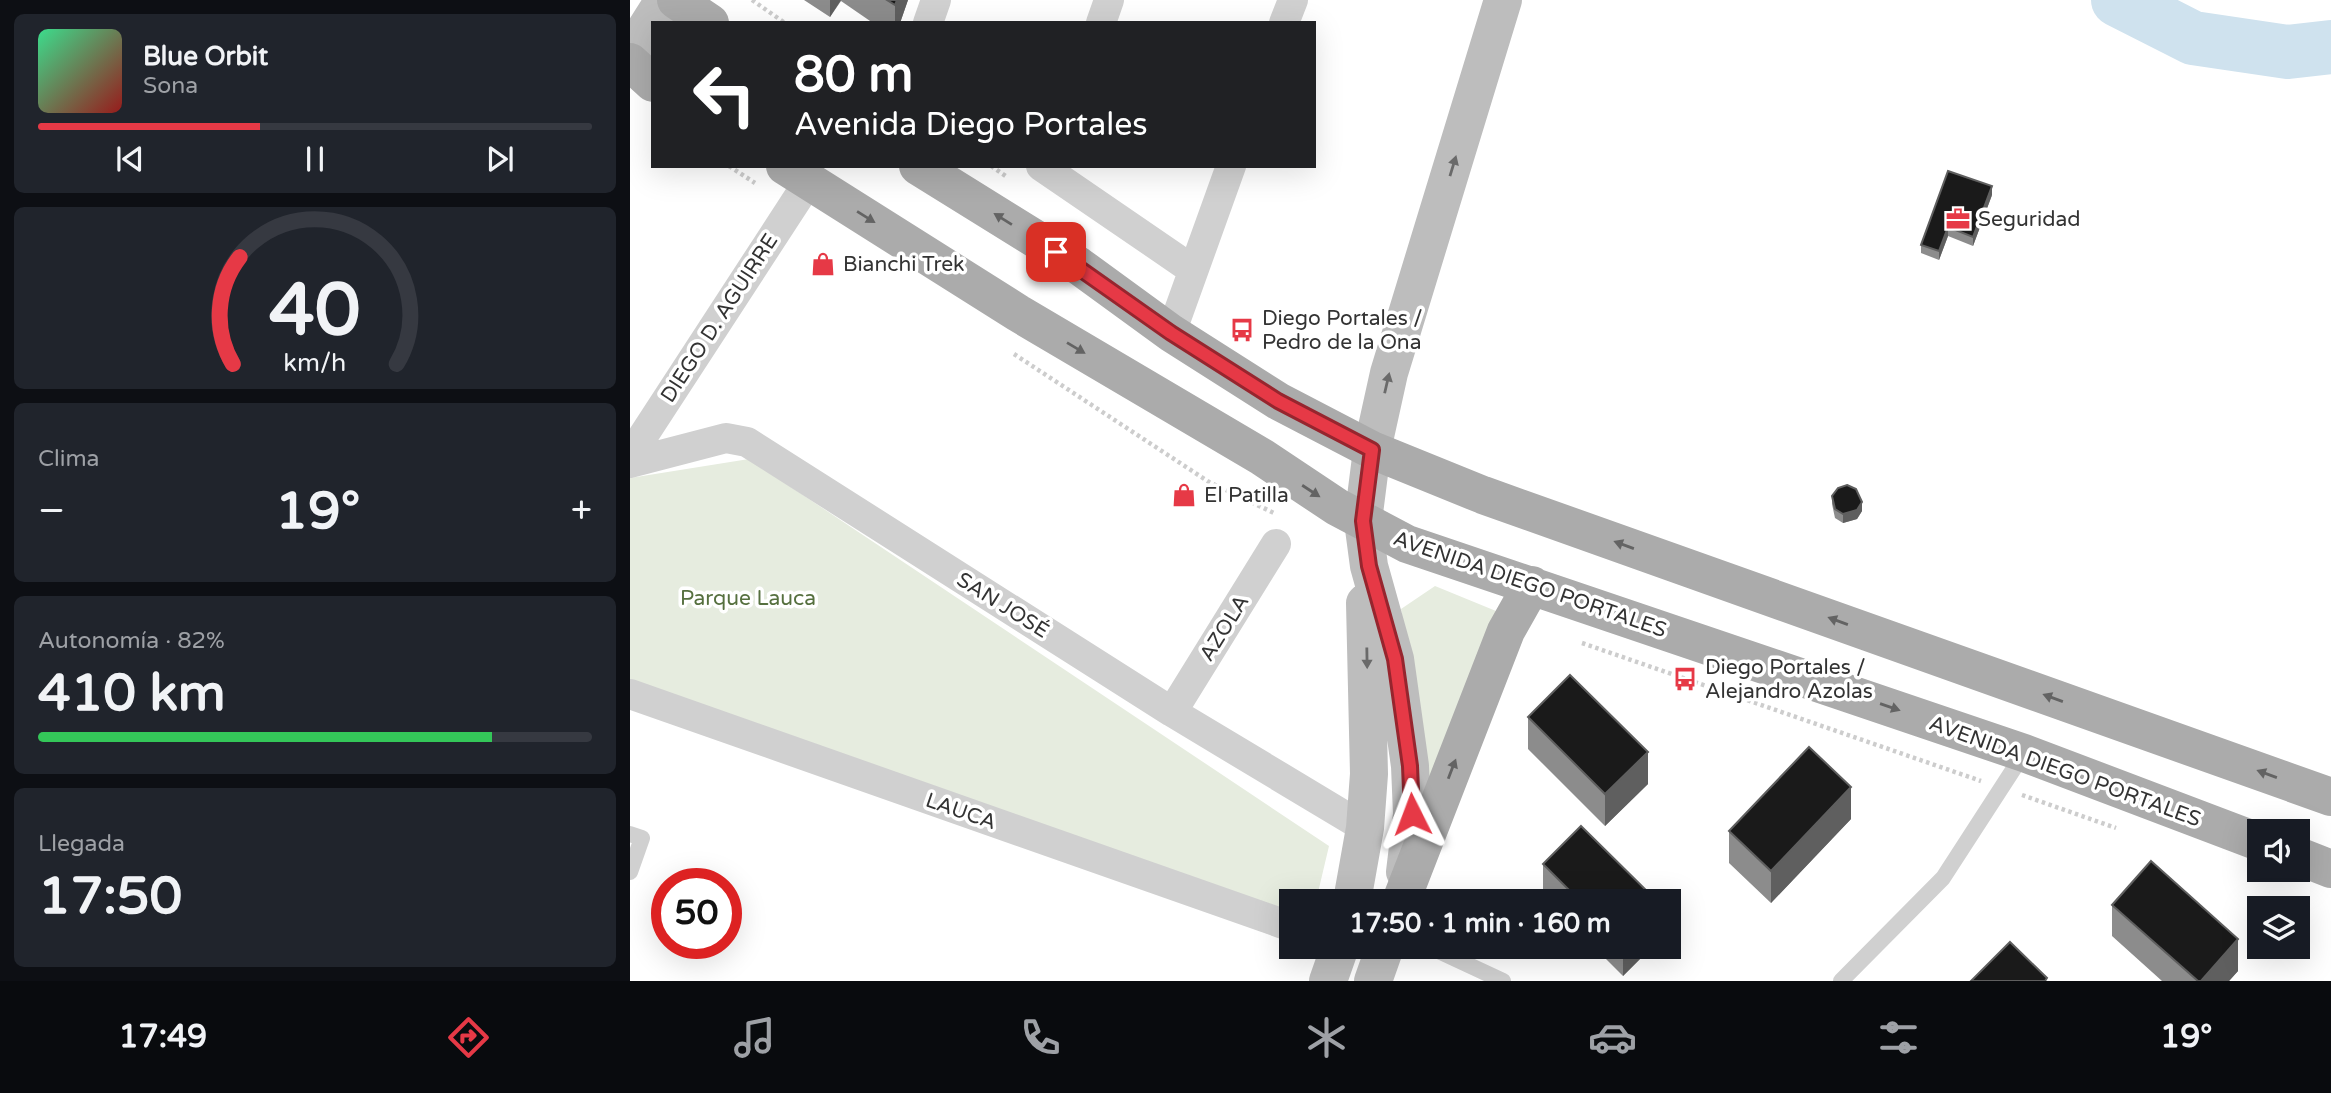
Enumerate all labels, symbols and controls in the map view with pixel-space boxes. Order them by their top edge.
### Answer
text: Blue Orbit [143,41,268,72]
text: 80 m [794,46,913,105]
icon: left [679,49,770,140]
text: Sona [143,72,198,100]
text: Avenida Diego Portales [794,106,1148,144]
icon: previous [111,140,149,178]
icon: pause [296,140,334,178]
icon: next [481,140,519,178]
one-way arrow [1448,155,1458,176]
office icon: Seguridad [1944,205,1972,233]
place label: Seguridad [1978,207,2080,232]
one-way arrow [857,211,876,224]
one-way arrow [993,213,1013,226]
pin [1026,222,1086,282]
street label: DIEGO D. AGUIRRE [656,229,783,407]
icon: arrive [1037,233,1075,271]
shop icon: Bianchi Trek [809,250,837,278]
place label: Bianchi Trek [843,252,964,277]
text: 40 [269,267,361,355]
place label: Diego Portales / Pedro de la Ona [1262,306,1423,355]
bus stop icon: Diego Portales / Pedro de la Ona [1228,316,1256,344]
one-way arrow [1067,342,1086,355]
text: km/h [284,348,346,378]
one-way arrow [1382,372,1393,394]
text: Clima [38,445,99,473]
text: 19° [275,480,360,543]
shop icon: El Patilla [1170,481,1198,509]
place label: El Patilla [1204,483,1289,508]
one-way arrow [1301,484,1321,497]
text: − [38,488,65,534]
text: + [571,488,592,534]
street label: AVENIDA DIEGO PORTALES [1390,526,1670,643]
one-way arrow [1613,539,1634,550]
street label: SAN JOSÉ [952,567,1054,644]
park label: Parque Lauca [680,586,816,611]
street label: AZOLA [1194,590,1254,666]
one-way arrow [1828,615,1849,626]
text: Autonomía · 82% [38,627,225,655]
one-way arrow [1361,648,1372,670]
place label: Diego Portales / Alejandro Azolas [1705,655,1873,704]
text: 410 km [38,662,226,725]
bus stop icon: Diego Portales / Alejandro Azolas [1671,665,1699,693]
one-way arrow [2042,692,2063,703]
one-way arrow [1879,702,1900,713]
street label: AVENIDA DIEGO PORTALES [1926,711,2204,832]
one-way arrow [1447,758,1458,779]
one-way arrow [2256,768,2277,779]
position arrow [1375,777,1449,851]
street label: LAUCA [922,788,999,835]
map controls [2247,819,2310,959]
button: sound [2247,819,2310,882]
text: Llegada [38,830,125,858]
text: 17:50 [38,865,182,928]
speed limit sign: 50 [651,868,742,959]
button: layers [2247,896,2310,959]
text: 17:50 · 1 min · 160 m [1349,908,1611,939]
icon: directions [444,1013,493,1062]
icon: music [730,1013,779,1062]
icon: phone [1016,1013,1065,1062]
icon: climate [1302,1013,1351,1062]
icon: car [1588,1013,1637,1062]
icon: filters [1874,1013,1923,1062]
text: 17:49 [118,1018,207,1056]
text: 19° [2160,1018,2212,1056]

